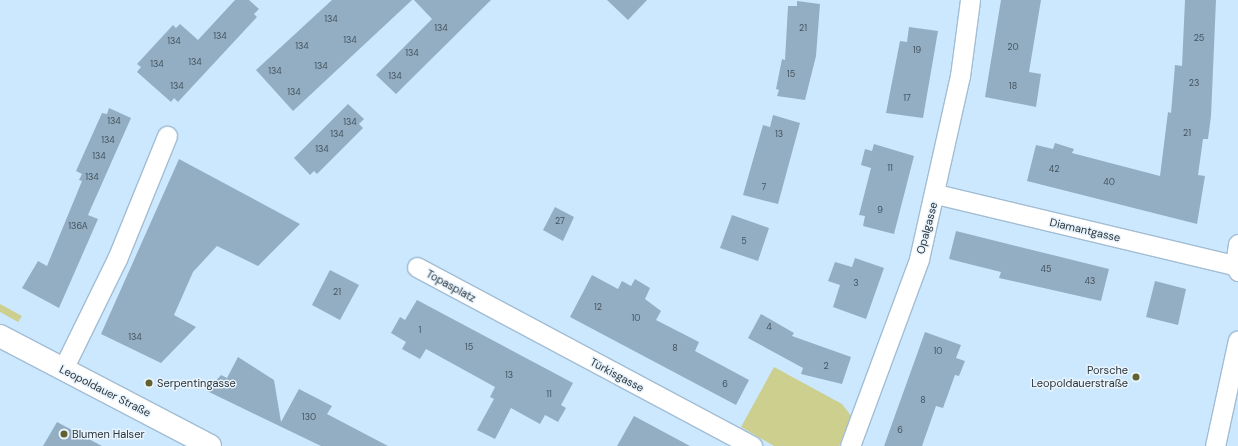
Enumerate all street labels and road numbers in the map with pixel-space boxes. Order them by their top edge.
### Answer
street label: Opalgasse [914,201,940,255]
street label: Diamantgasse [1048,215,1122,245]
street label: Topasplatz [424,267,478,305]
street label: Türkisgasse [588,355,646,395]
street label: Leopoldauer Straße [57,362,153,420]

